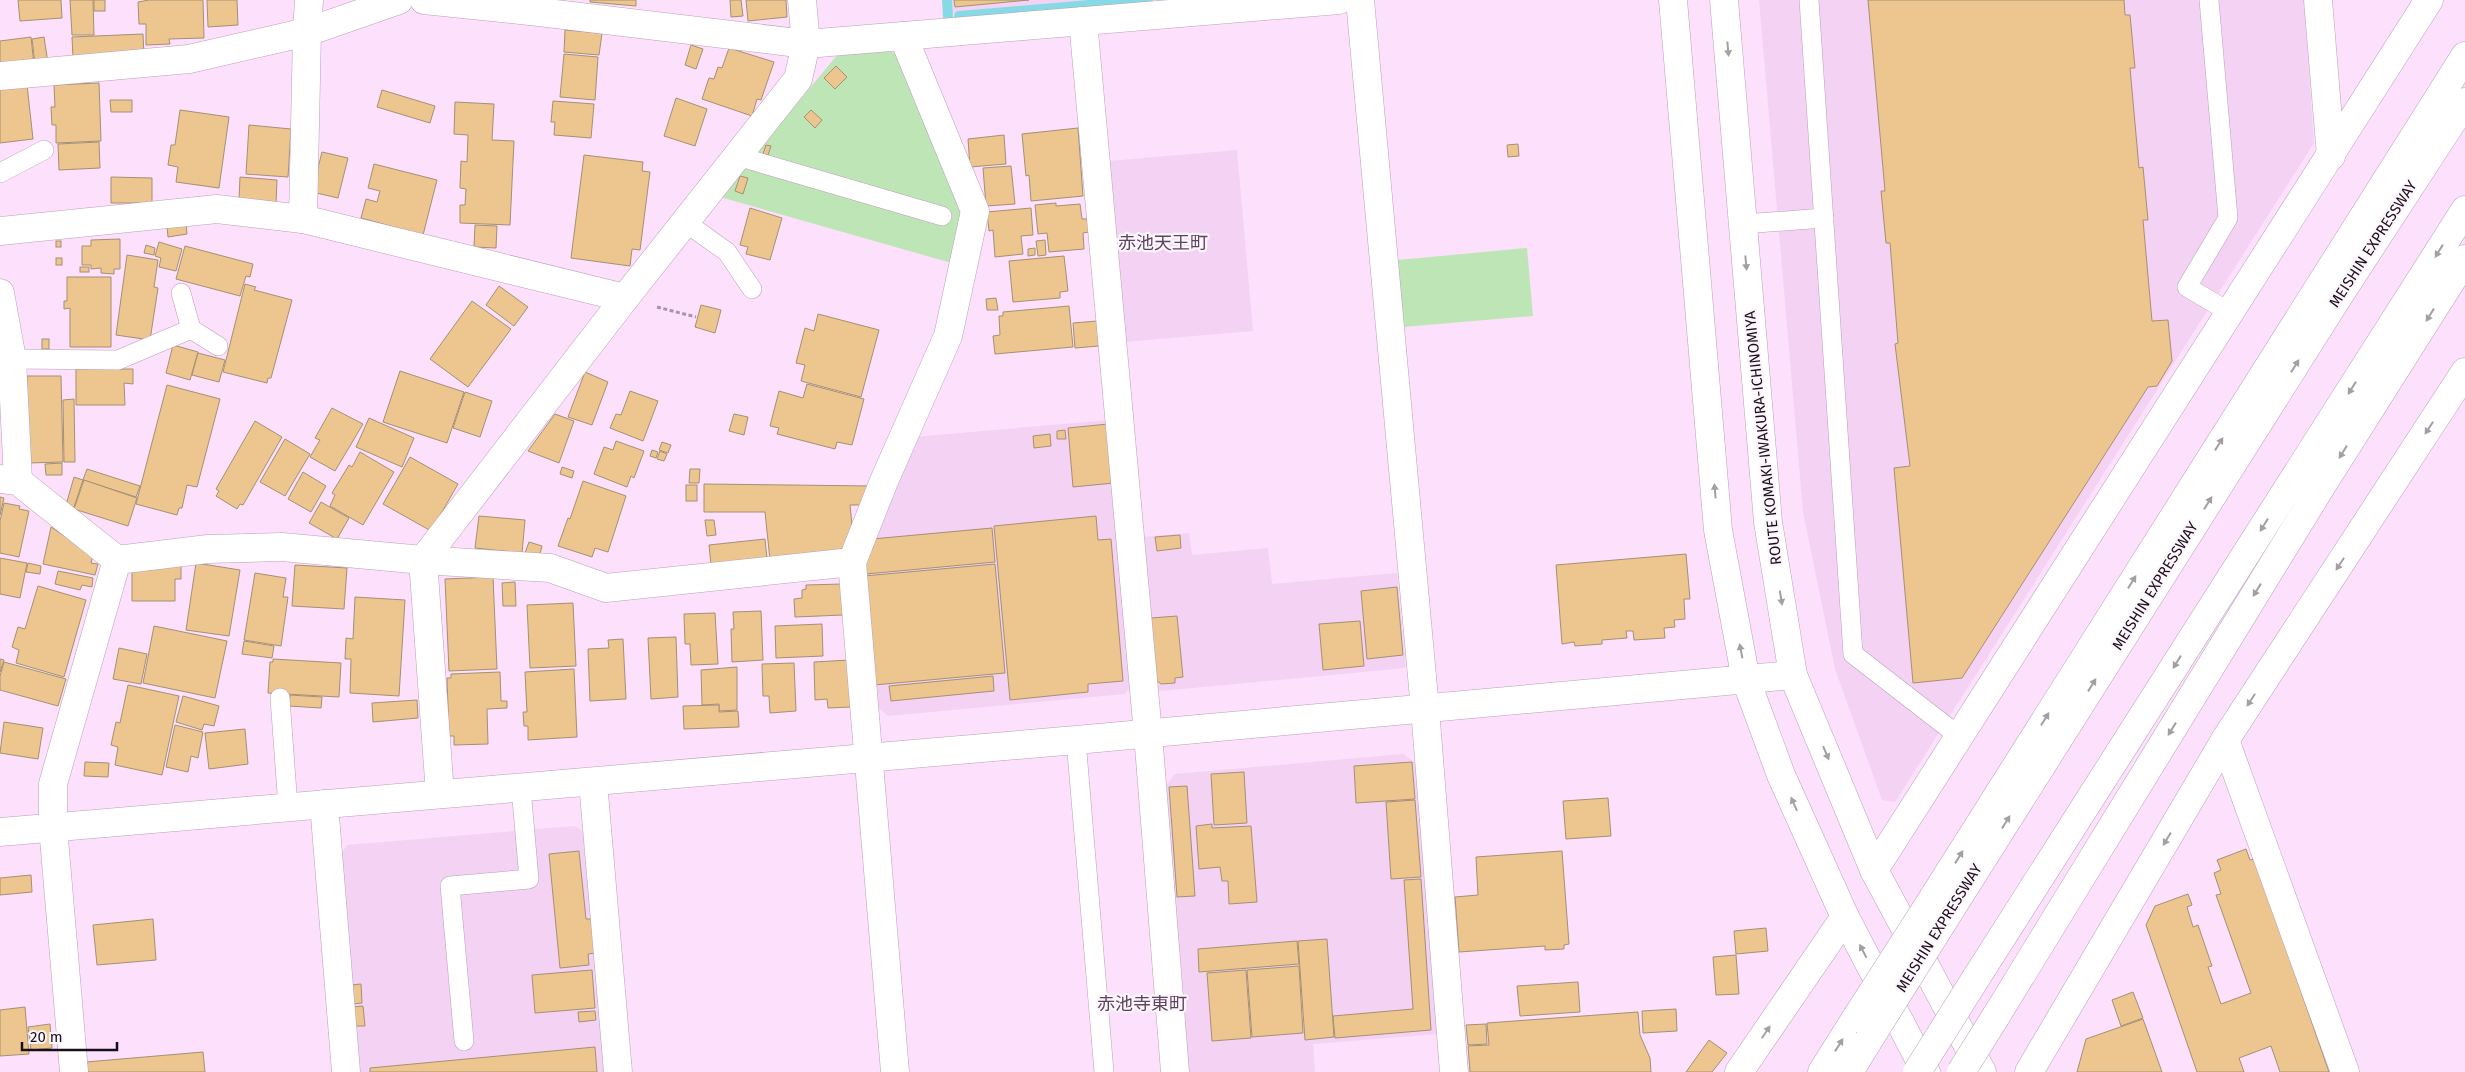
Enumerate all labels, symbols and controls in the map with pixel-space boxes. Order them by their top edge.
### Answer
one-way arrow [1725,41,1733,57]
street label: MEISHIN EXPRESSWAY [2325,177,2421,311]
district label: 赤池天王町 [1118,232,1208,254]
one-way arrow [2434,244,2444,257]
one-way arrow [1743,255,1751,271]
one-way arrow [2425,308,2434,322]
street label: ROUTE KOMAKI-IWAKURA-ICHINOMIYA [1741,310,1785,566]
one-way arrow [2290,359,2299,373]
one-way arrow [2347,381,2356,394]
one-way arrow [2424,421,2434,434]
one-way arrow [2214,438,2224,451]
one-way arrow [2338,446,2347,459]
one-way arrow [1711,482,1719,498]
one-way arrow [2203,496,2212,510]
street label: MEISHIN EXPRESSWAY [2108,518,2202,653]
one-way arrow [2260,518,2269,532]
one-way arrow [2335,557,2345,571]
one-way arrow [2128,575,2137,588]
one-way arrow [2252,584,2262,597]
one-way arrow [1777,591,1785,607]
one-way arrow [1737,643,1745,658]
one-way arrow [2173,655,2182,669]
one-way arrow [2088,678,2097,691]
one-way arrow [2247,693,2256,707]
one-way arrow [2041,713,2050,726]
one-way arrow [2168,722,2177,735]
one-way arrow [1822,746,1830,760]
one-way arrow [1790,797,1798,811]
one-way arrow [2001,815,2010,829]
one-way arrow [2162,832,2171,845]
one-way arrow [1954,850,1963,863]
street label: MEISHIN EXPRESSWAY [1892,860,1986,995]
one-way arrow [1859,944,1867,958]
district label: 赤池寺東町 [1097,993,1187,1015]
scale bar [22,1020,118,1052]
one-way arrow [1762,1025,1771,1039]
text: 20 m [30,1028,63,1046]
one-way arrow [1834,1038,1844,1051]

